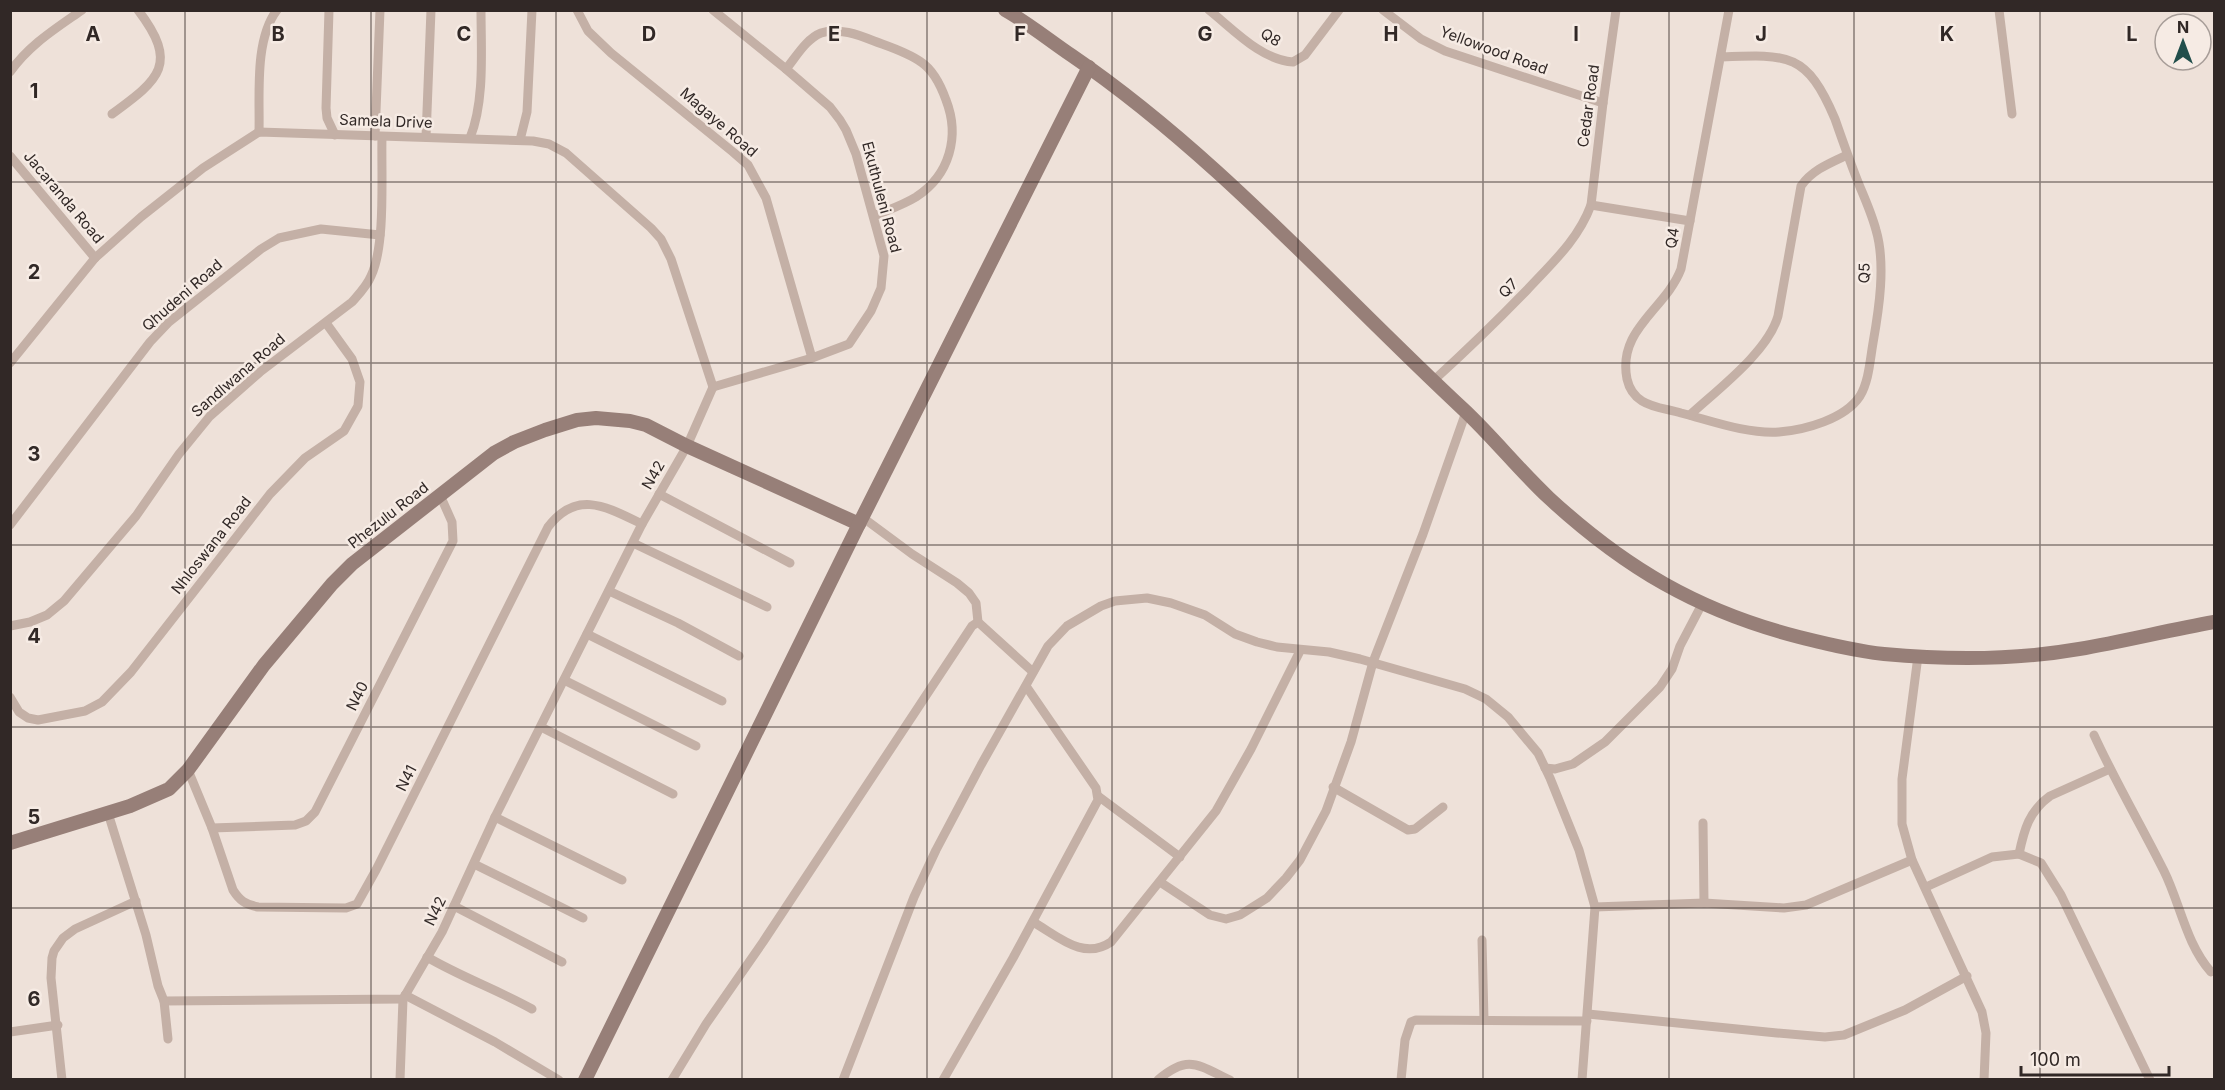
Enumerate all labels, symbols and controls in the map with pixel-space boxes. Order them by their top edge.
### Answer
north arrow [2153,12,2213,72]
text: N [2177,17,2189,37]
text: A [86,22,101,46]
text: B [271,22,285,46]
text: C [457,22,471,46]
text: D [642,22,656,46]
text: E [828,22,840,46]
text: F [1014,22,1026,46]
text: G [1197,22,1213,46]
text: H [1384,22,1398,46]
street label: Yellowood Road [1437,22,1551,78]
text: I [1573,22,1579,46]
text: J [1755,22,1767,46]
text: K [1940,22,1954,46]
text: L [2126,22,2138,46]
street label: Q8 [1257,23,1285,51]
street label: Cedar Road [1573,63,1603,149]
text: 1 [30,79,38,103]
street label: Magaye Road [676,83,762,161]
street label: Samela Drive [339,110,433,132]
street label: Ekuthuleni Road [858,139,906,255]
street label: Jacaranda Road [20,147,108,247]
street label: Q4 [1661,226,1683,250]
street label: Qhudeni Road [138,255,226,335]
text: 2 [28,260,40,284]
street label: Q5 [1854,263,1874,283]
street label: Q7 [1494,274,1522,302]
street label: Sandlwana Road [187,329,289,421]
text: 3 [28,442,40,466]
street label: N42 [637,457,669,493]
street label: Phezulu Road [344,478,432,552]
street label: Nhloswana Road [167,492,255,598]
text: 4 [27,624,41,648]
street label: N40 [342,678,372,714]
street label: N41 [391,762,421,794]
text: 5 [28,805,40,829]
street label: N42 [420,893,450,929]
text: 6 [28,987,41,1011]
scale bar [2021,1039,2170,1077]
text: 100 m [2030,1049,2081,1070]

